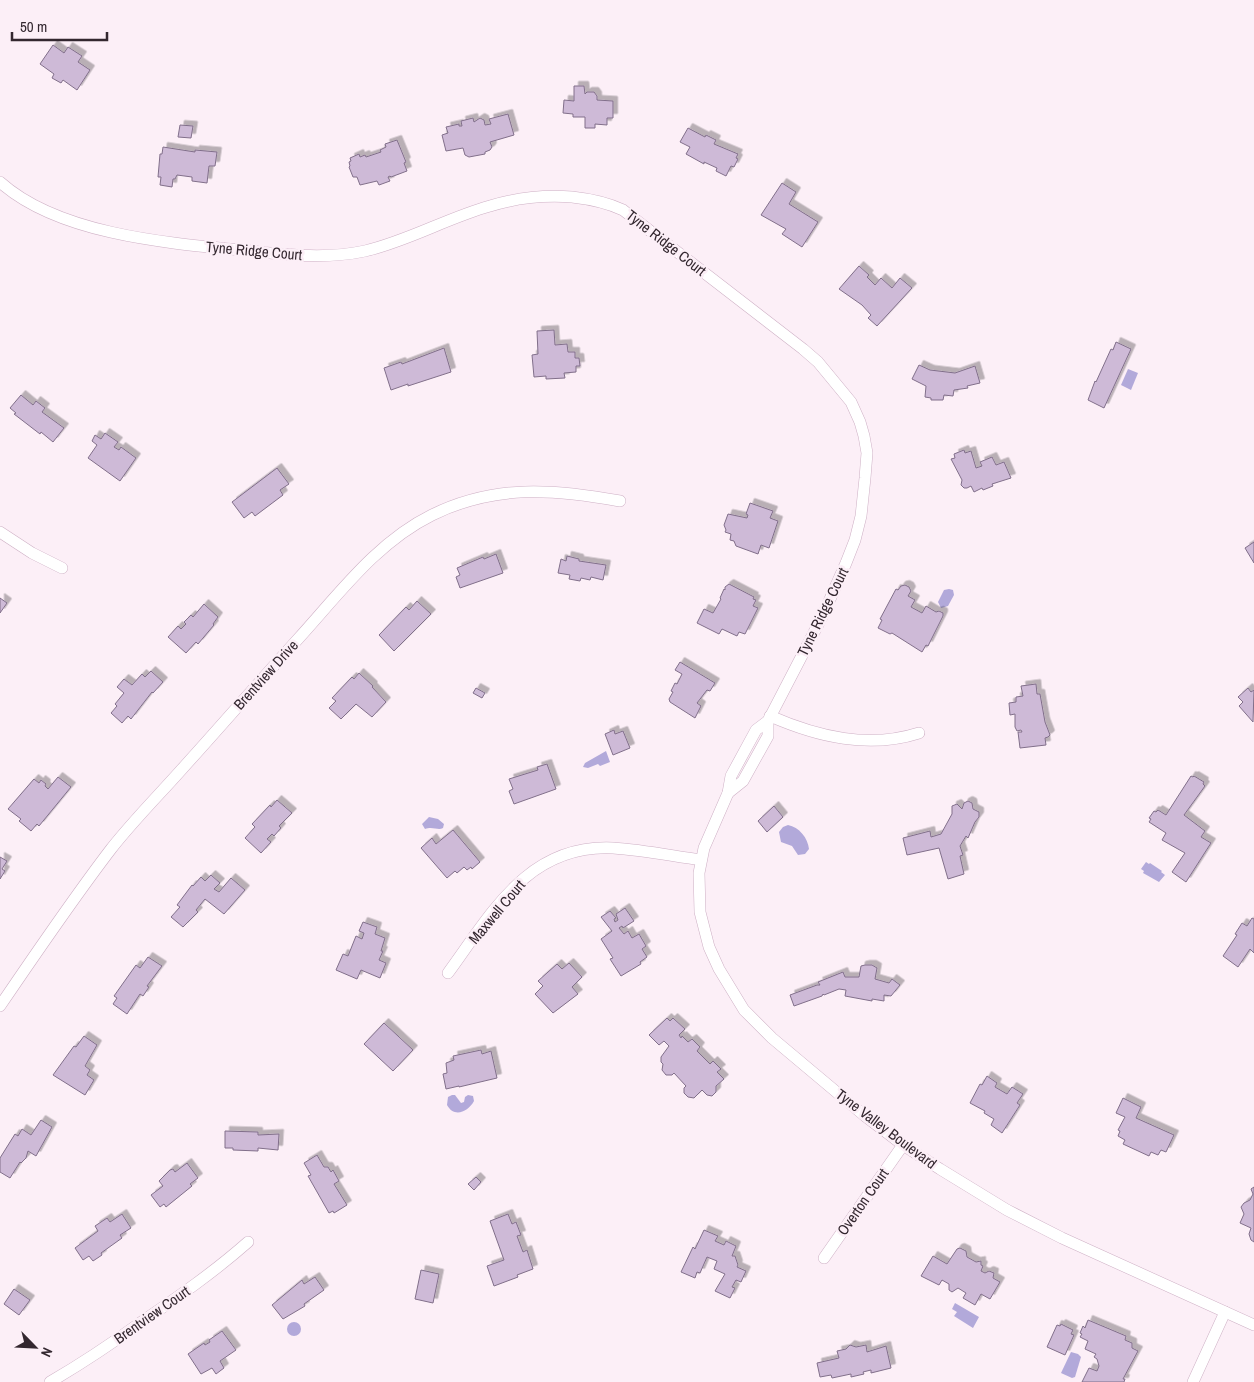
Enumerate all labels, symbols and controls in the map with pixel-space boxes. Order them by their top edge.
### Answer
scale bar [12,10,108,42]
text: 50 m [20,16,47,37]
street label: Tyne Ridge Court [622,205,711,281]
street label: Tyne Ridge Court [205,236,304,265]
street label: Tyne Ridge Court [792,563,853,660]
street label: Brentview Drive [229,635,303,714]
street label: Maxwell Court [464,875,530,948]
street label: Tyne Valley Boulevard [831,1084,941,1174]
street label: Overton Court [832,1164,894,1239]
street label: Brentview Court [110,1280,194,1348]
north arrow [10,1322,60,1372]
text: N [37,1345,57,1360]

